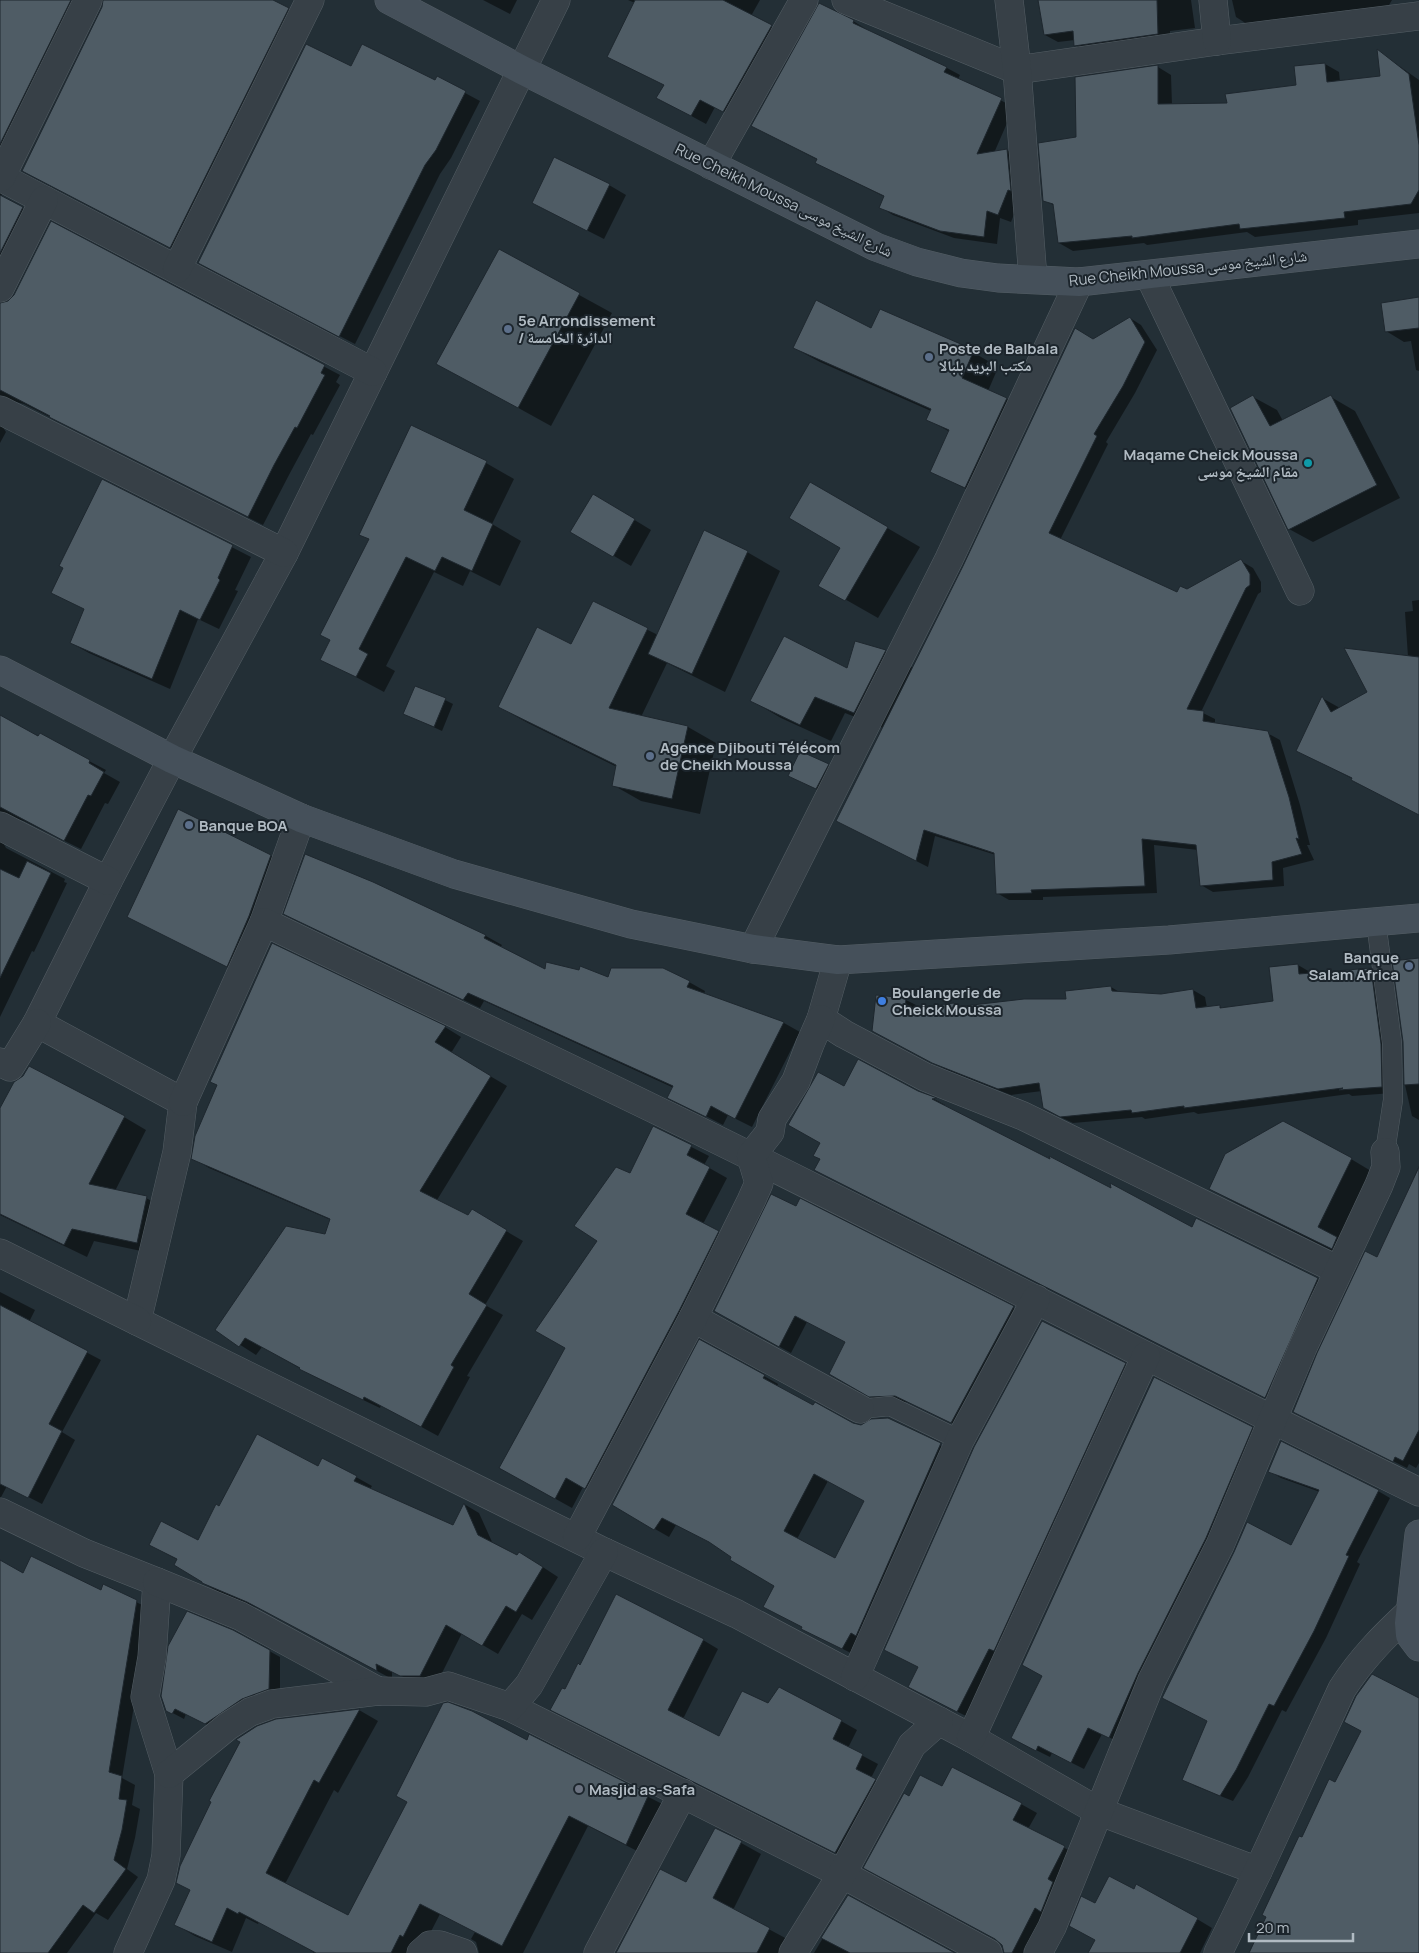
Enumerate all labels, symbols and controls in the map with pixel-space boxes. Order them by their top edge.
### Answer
street label: Rue Cheikh Moussa شارع الشيخ موسى [672,138,896,262]
street label: Rue Cheikh Moussa شارع الشيخ موسى [1068,245,1308,291]
place label: 5e Arrondissement / الدائرة الخامسة [518,310,656,348]
marker: 5e Arrondissement / الدائرة الخامسة [502,323,514,335]
place label: Poste de Balbala مكتب البريد بلبالا [939,338,1058,376]
marker: Poste de Balbala مكتب البريد بلبالا [923,351,935,363]
place label: Maqame Cheick Moussa مقام الشيخ موسى [1123,444,1298,482]
marker: Maqame Cheick Moussa مقام الشيخ موسى [1302,457,1314,469]
place label: Agence Djibouti Télécom de Cheikh Moussa [660,737,840,775]
marker: Agence Djibouti Télécom de Cheikh Moussa [644,750,656,762]
place label: Banque BOA [199,815,288,836]
marker: Banque BOA [183,819,195,831]
place label: Banque Salam Africa [1308,947,1399,985]
marker: Banque Salam Africa [1403,960,1415,972]
place label: Boulangerie de Cheick Moussa [892,982,1002,1020]
marker: Boulangerie de Cheick Moussa [876,995,888,1007]
place label: Masjid as-Safa [589,1779,695,1800]
marker: Masjid as-Safa [573,1783,585,1795]
scale bar [1249,1910,1353,1942]
text: 20 m [1256,1917,1289,1938]

